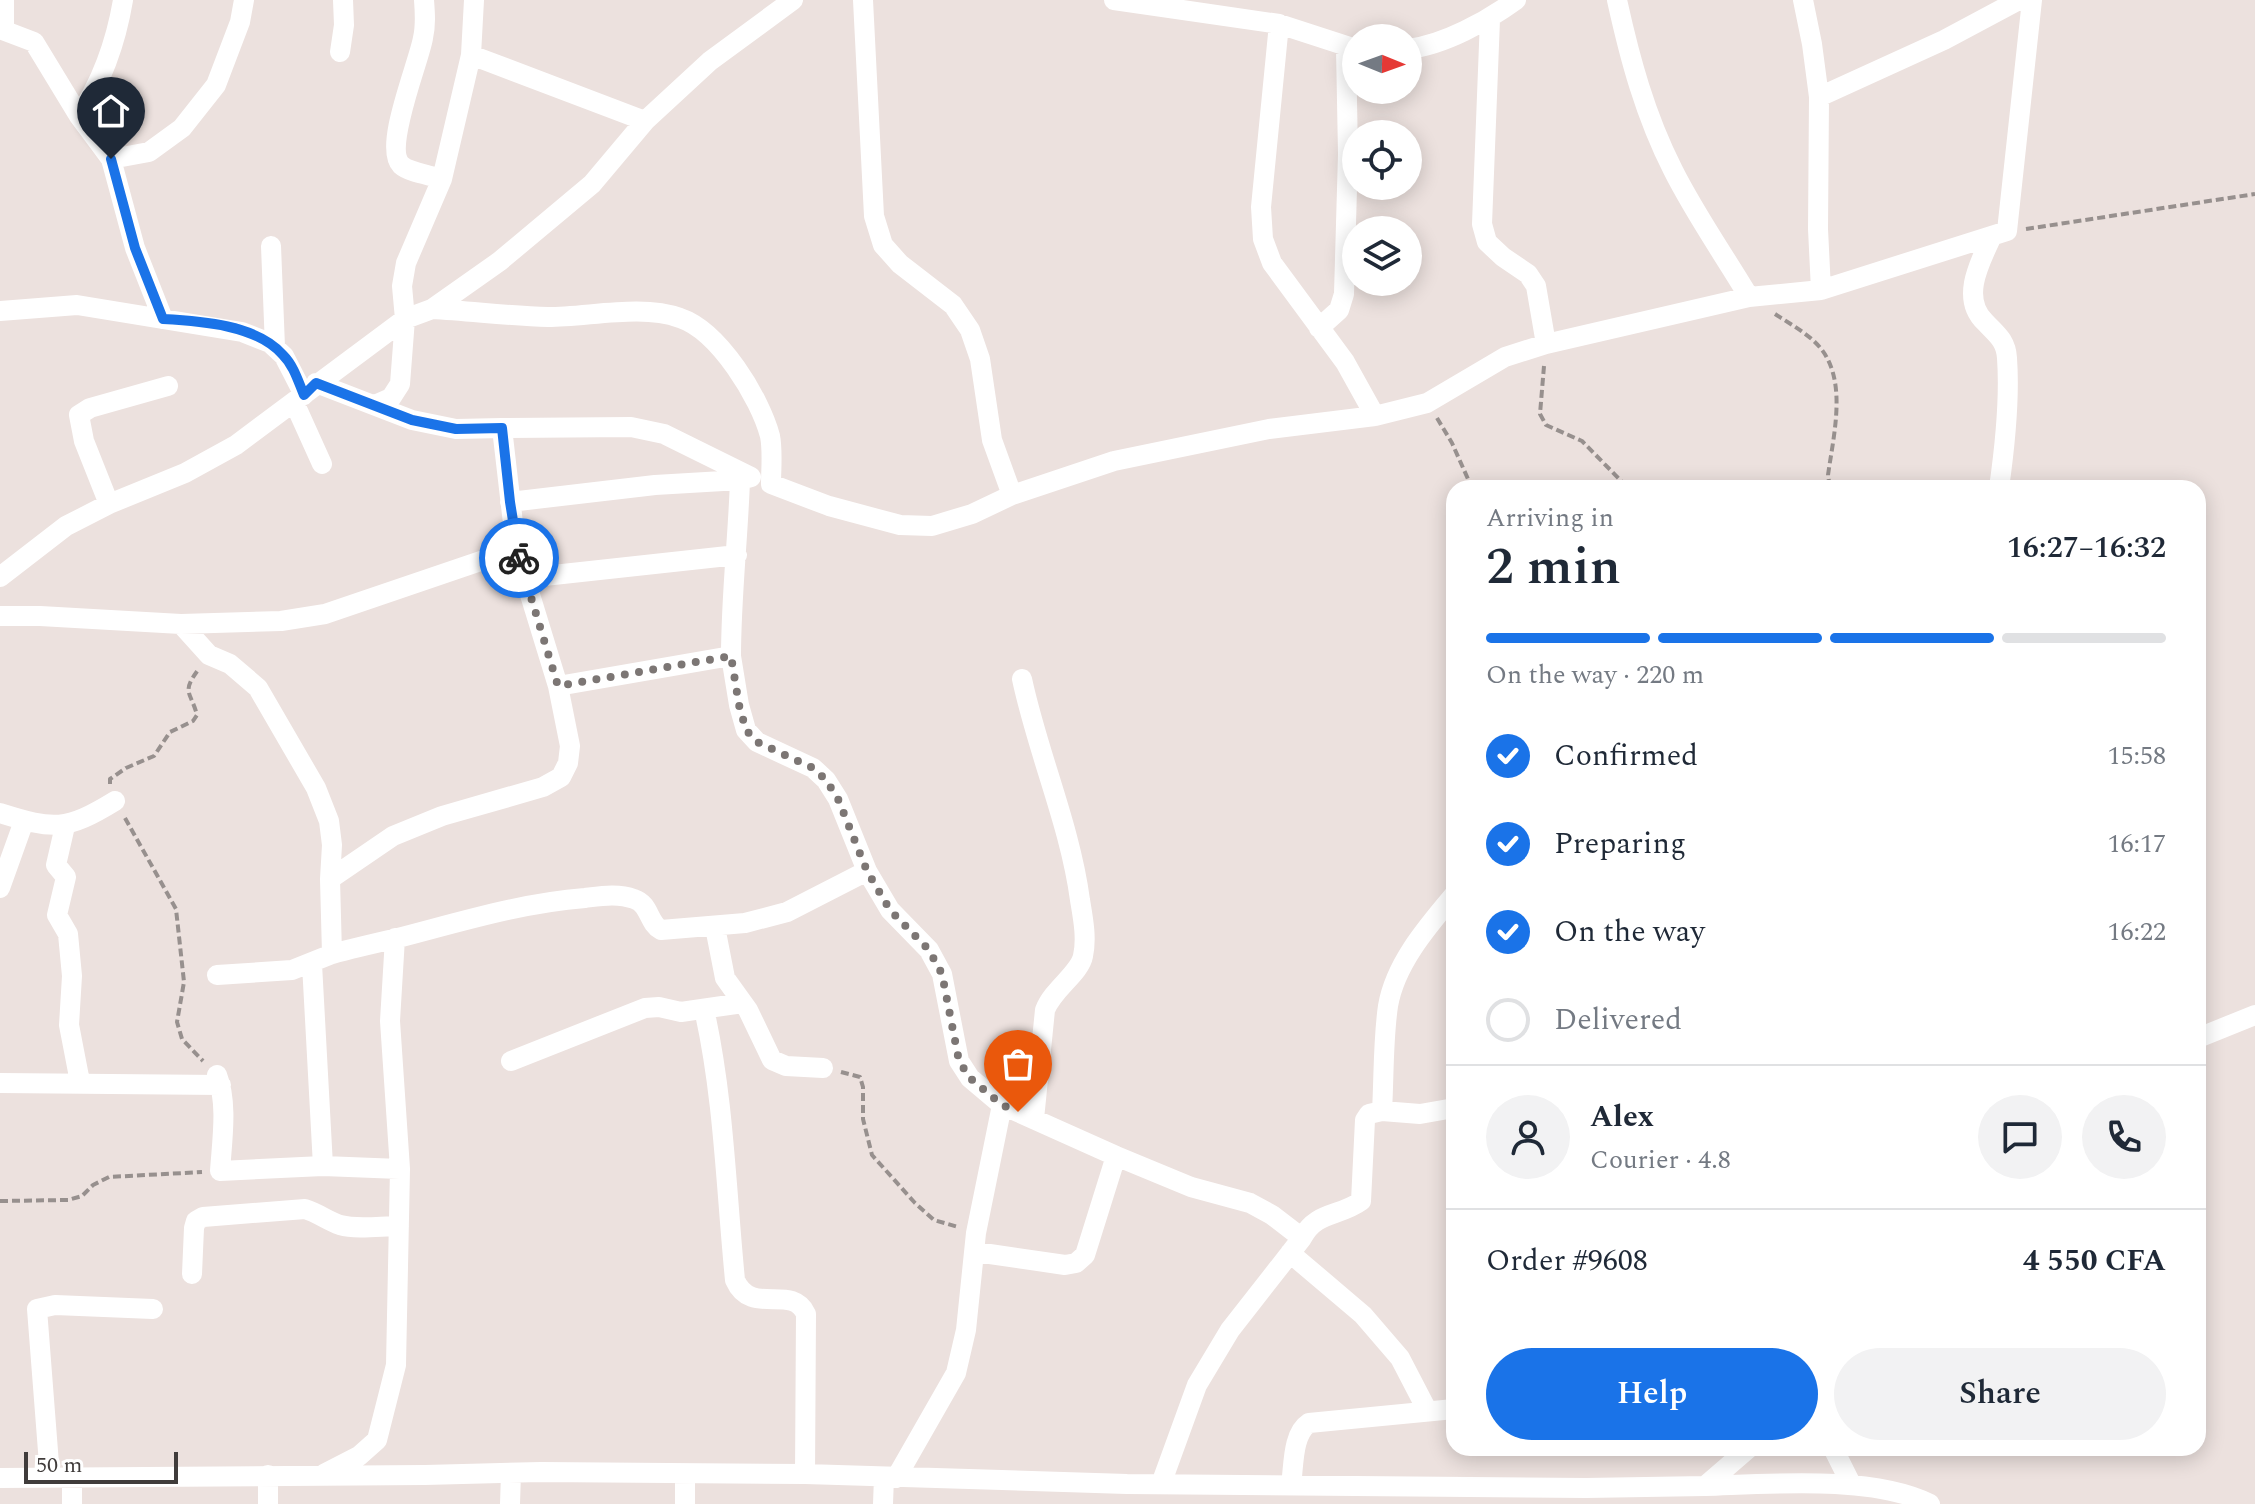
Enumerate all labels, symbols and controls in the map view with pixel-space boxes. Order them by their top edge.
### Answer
north arrow [1342,24,1422,104]
map controls [1342,24,1422,296]
pin [77,77,145,159]
icon: home [89,89,133,133]
button: locate [1342,120,1422,200]
button: layers [1342,216,1422,296]
text: Arriving in [1486,498,1614,538]
courier [479,518,559,598]
text: 16:27–16:32 [2007,525,2166,571]
text: 2 min [1486,528,1621,607]
icon: bike [497,536,541,580]
text: On the way · 220 m [1486,655,1704,695]
text: Confirmed [1554,733,1698,779]
icon: check [1486,734,1530,778]
text: 15:58 [2107,736,2166,776]
text: Preparing [1554,821,1686,867]
icon: check [1486,822,1530,866]
text: 16:17 [2107,824,2166,864]
text: On the way [1554,909,1705,955]
icon: check [1486,910,1530,954]
text: 16:22 [2107,912,2166,952]
text: Delivered [1554,997,1682,1043]
pin [984,1030,1052,1112]
icon: bag [996,1042,1040,1086]
text: Alex [1590,1094,1654,1140]
button: person [1486,1095,1570,1179]
button: chat [1978,1095,2062,1179]
button: phone [2082,1095,2166,1179]
text: Courier · 4.8 [1590,1140,1731,1180]
text: Order #9608 [1486,1238,1648,1284]
text: 4 550 CFA [2023,1238,2166,1284]
button: Help [1486,1348,1818,1440]
button: Share [1834,1348,2166,1440]
scale bar [24,1448,178,1484]
text: 50 m [36,1449,82,1482]

